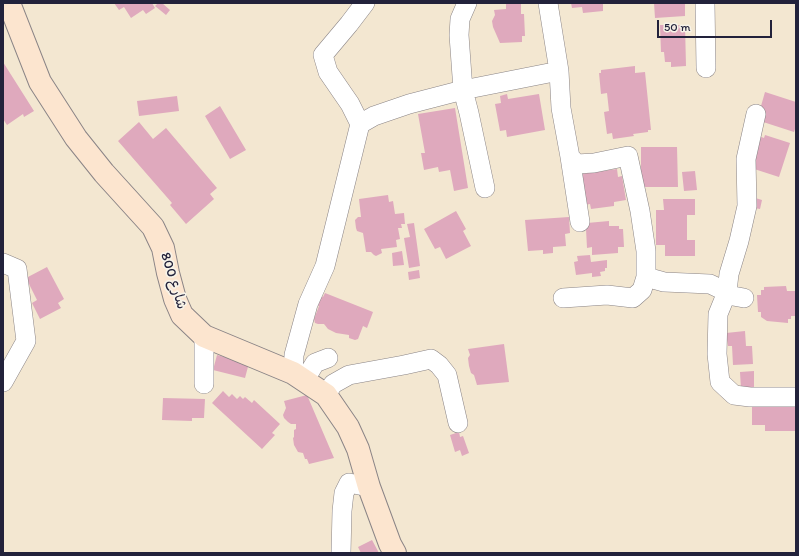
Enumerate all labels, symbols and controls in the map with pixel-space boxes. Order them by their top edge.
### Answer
scale bar [659,12,774,38]
text: 50 m [664,20,690,34]
street label: شارع 800 [156,251,190,311]

